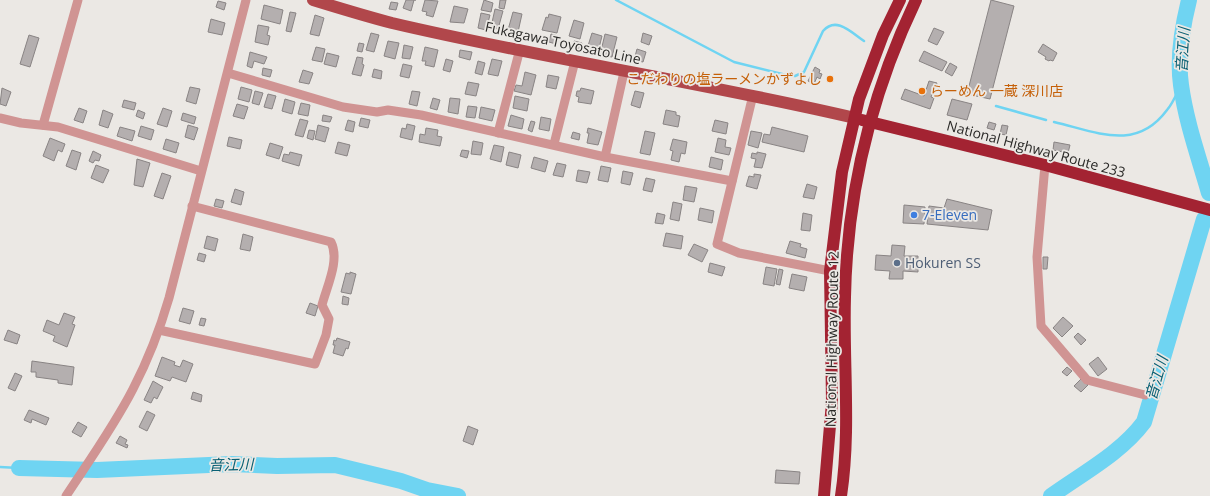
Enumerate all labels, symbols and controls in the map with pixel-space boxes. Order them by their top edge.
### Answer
street label: Fukagawa Toyosato Line [483,17,643,68]
water label: 音江川 [1170,25,1194,73]
place label: こだわりの塩ラーメンかずよし [627,69,822,88]
marker: こだわりの塩ラーメンかずよし [825,74,835,84]
place label: らーめん 一蔵 深川店 [930,81,1063,100]
marker: らーめん 一蔵 深川店 [917,86,927,96]
street label: National Highway Route 233 [945,115,1128,182]
place label: 7-Eleven [922,205,977,224]
marker: 7-Eleven [909,210,919,220]
street label: National Highway Route 12 [820,251,843,427]
place label: Hokuren SS [905,253,981,272]
marker: Hokuren SS [892,258,902,268]
water label: 音江川 [1140,351,1172,402]
water label: 音江川 [208,454,256,474]

